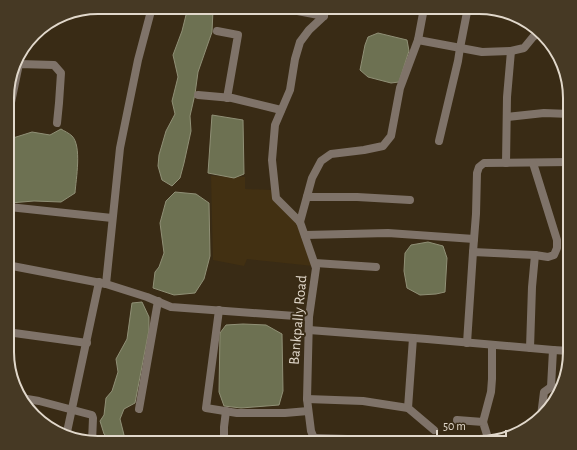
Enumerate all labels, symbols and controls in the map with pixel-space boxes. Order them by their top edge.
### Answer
street label: Bankpally Road [287,274,309,366]
scale bar [437,412,506,438]
text: 50 m [443,420,466,432]

